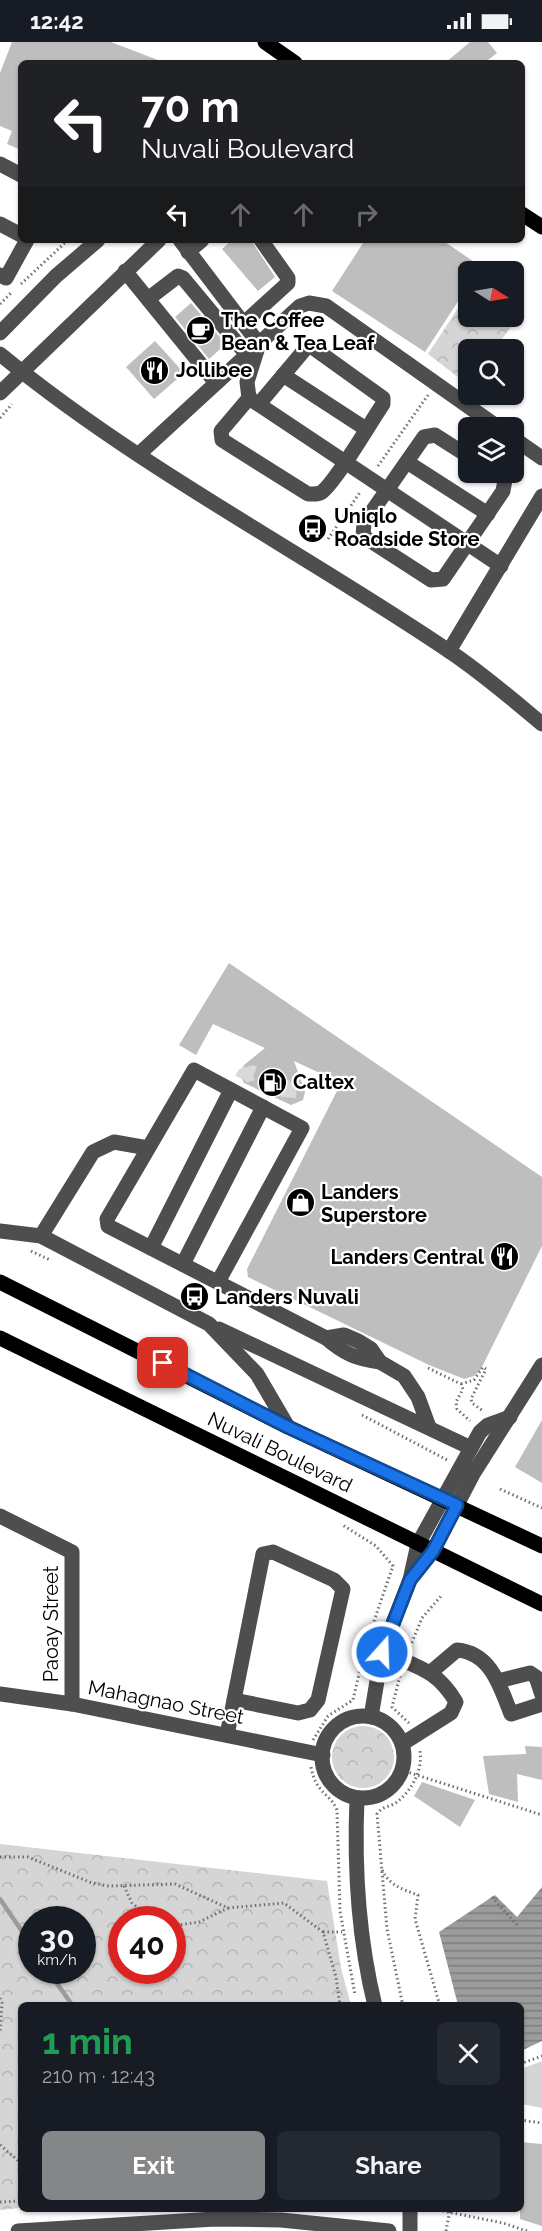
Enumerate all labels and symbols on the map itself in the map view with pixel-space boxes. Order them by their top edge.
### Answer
north arrow [458,261,524,327]
place label: The Coffee Bean & Tea Leaf [221,308,375,355]
cafe icon: The Coffee Bean & Tea Leaf [184,315,216,347]
restaurant icon: Jollibee [139,354,171,386]
place label: Jollibee [176,358,252,382]
place label: Uniqlo Roadside Store [334,504,479,551]
bus stop icon: Uniqlo Roadside Store [297,512,329,544]
fuel station icon: Caltex [256,1066,288,1098]
place label: Caltex [293,1070,355,1094]
place label: Landers Superstore [321,1180,427,1227]
shop icon: Landers Superstore [284,1187,316,1219]
restaurant icon: Landers Central [489,1241,521,1273]
place label: Landers Central [331,1245,485,1269]
bus stop icon: Landers Nuvali [178,1281,210,1313]
place label: Landers Nuvali [215,1285,359,1309]
pin [137,1337,188,1388]
street label: Nuvali Boulevard [204,1407,356,1497]
street label: Paoay Street [39,1565,63,1682]
position arrow [350,1620,414,1684]
street label: Mahagnao Street [86,1675,246,1729]
speed limit sign: 40 [108,1906,186,1984]

